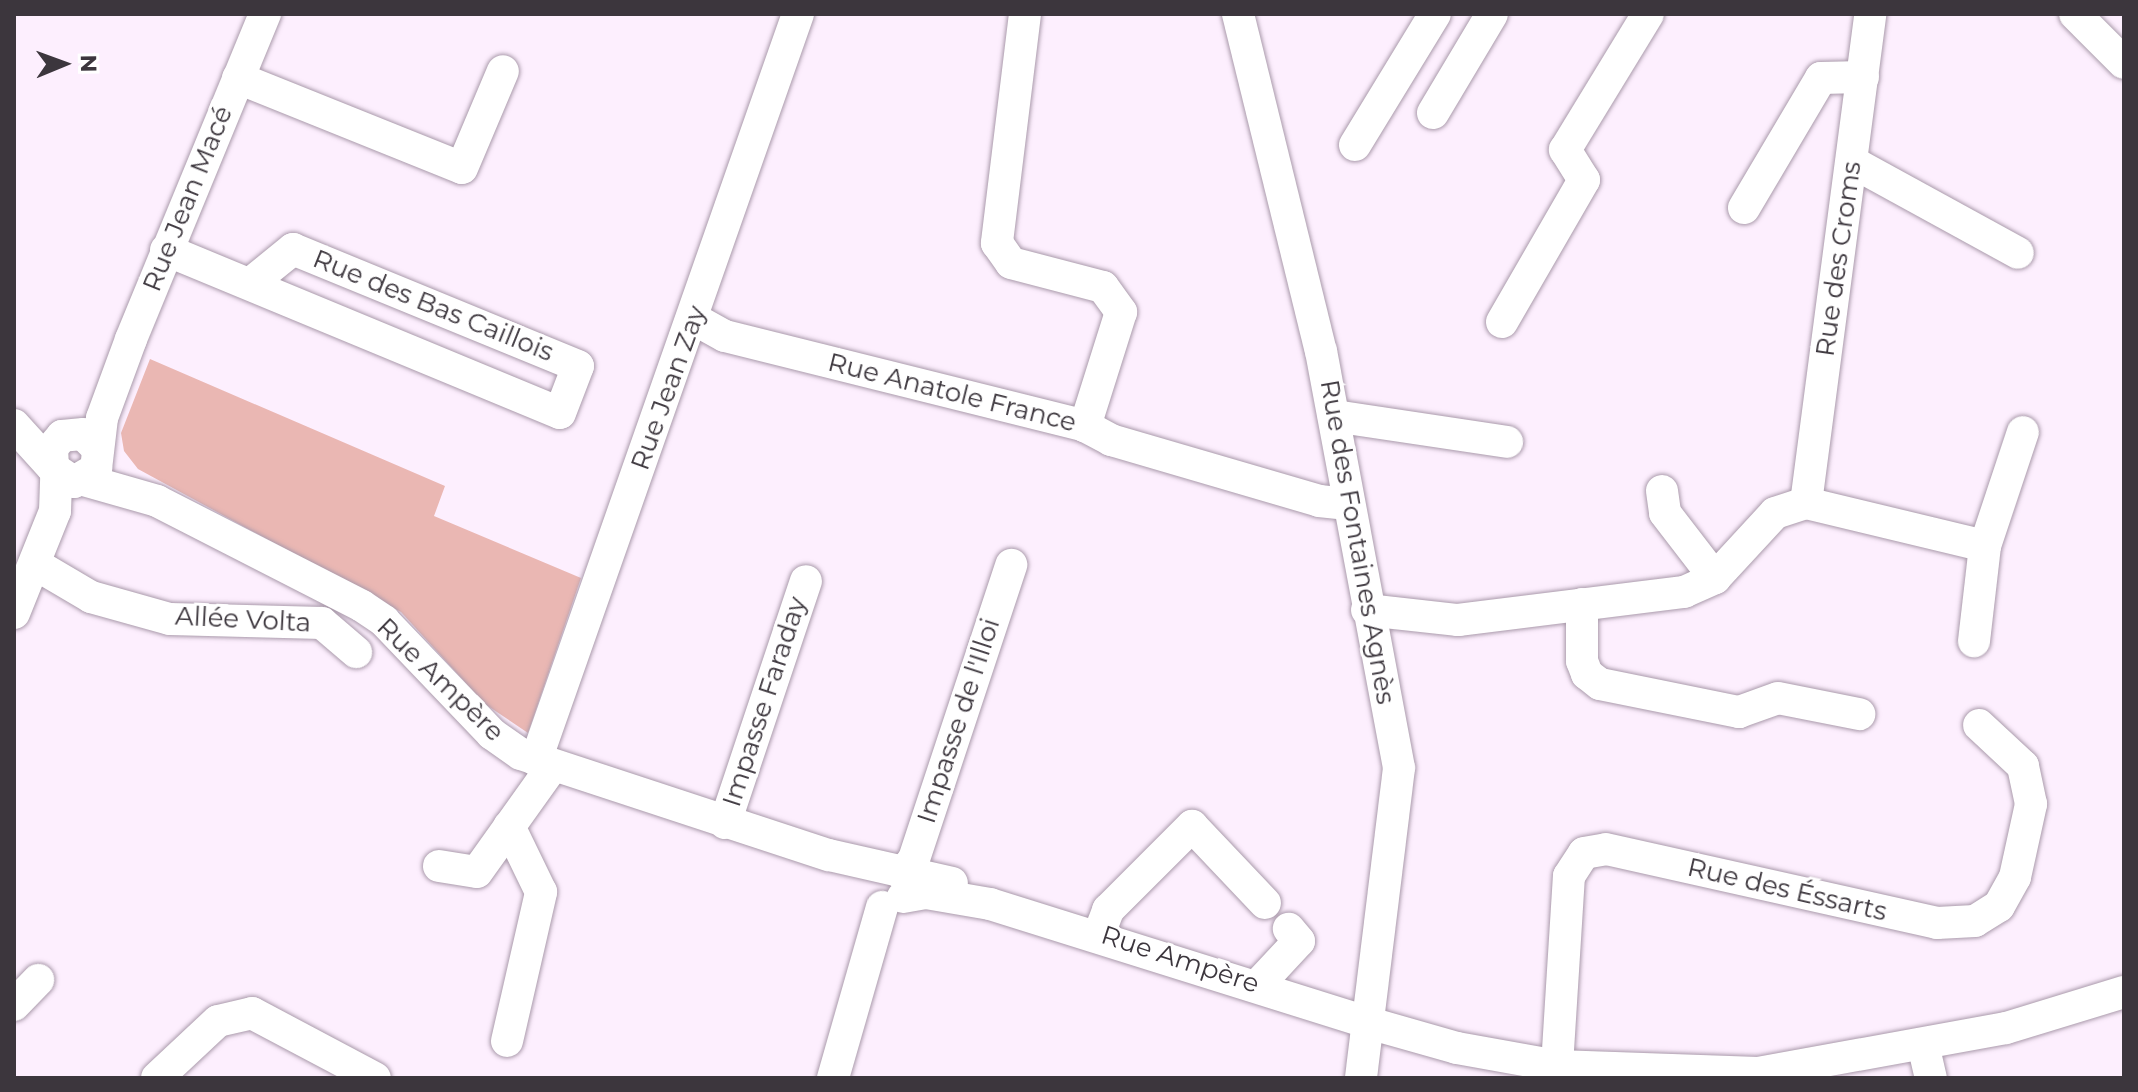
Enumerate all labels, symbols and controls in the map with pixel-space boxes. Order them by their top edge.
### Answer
north arrow [24,24,104,104]
text: N [75,54,102,73]
street label: Rue Jean Macé [137,102,239,296]
street label: Rue des Croms [1810,159,1868,359]
street label: Rue des Bas Caillois [308,243,558,369]
street label: Rue Jean Zay [625,302,713,474]
street label: Rue Anatole France [825,347,1079,439]
street label: Rue des Fontaines Agnès [1313,377,1401,707]
street label: Impasse Faraday [716,593,814,811]
street label: Allée Volta [174,601,312,639]
street label: Rue Ampère [370,612,510,748]
street label: Impasse de l'Illoi [911,615,1007,827]
street label: Rue des Éssarts [1684,852,1890,928]
street label: Rue Ampère [1097,920,1263,1000]

